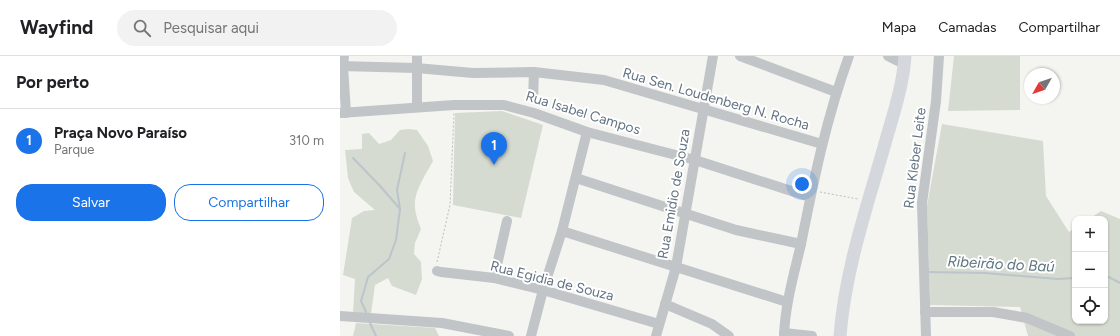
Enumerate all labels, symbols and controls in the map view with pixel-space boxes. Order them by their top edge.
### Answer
search box [117,10,397,46]
text: Wayfind [20,16,93,39]
icon: search [131,17,153,39]
text: Pesquisar aqui [163,19,259,37]
text: Mapa [882,19,916,36]
text: Camadas [938,19,996,36]
text: Compartilhar [1018,19,1100,36]
street label: Rua Sen. Loudenberg N. Rocha [621,64,811,134]
north arrow [1024,68,1060,104]
text: Por perto [16,72,89,92]
street label: Rua Isabel Campos [524,87,642,139]
street label: Rua Kleber Leite [900,106,930,209]
text: Praça Novo Paraíso [54,124,187,142]
street label: Rua Emidio de Souza [654,128,694,260]
pin: 1 [481,132,507,165]
text: 1 [26,133,32,148]
text: 310 m [289,133,324,148]
text: Parque [54,142,94,157]
your location [792,174,812,194]
button: Salvar [16,184,166,221]
button: Compartilhar [174,184,324,221]
map controls [1072,216,1108,324]
button: + [1072,216,1108,252]
water label: Ribeirão do Baú [947,252,1055,276]
button: − [1072,252,1108,288]
street label: Rua Egidia de Souza [488,257,616,305]
button: locate [1072,288,1108,324]

